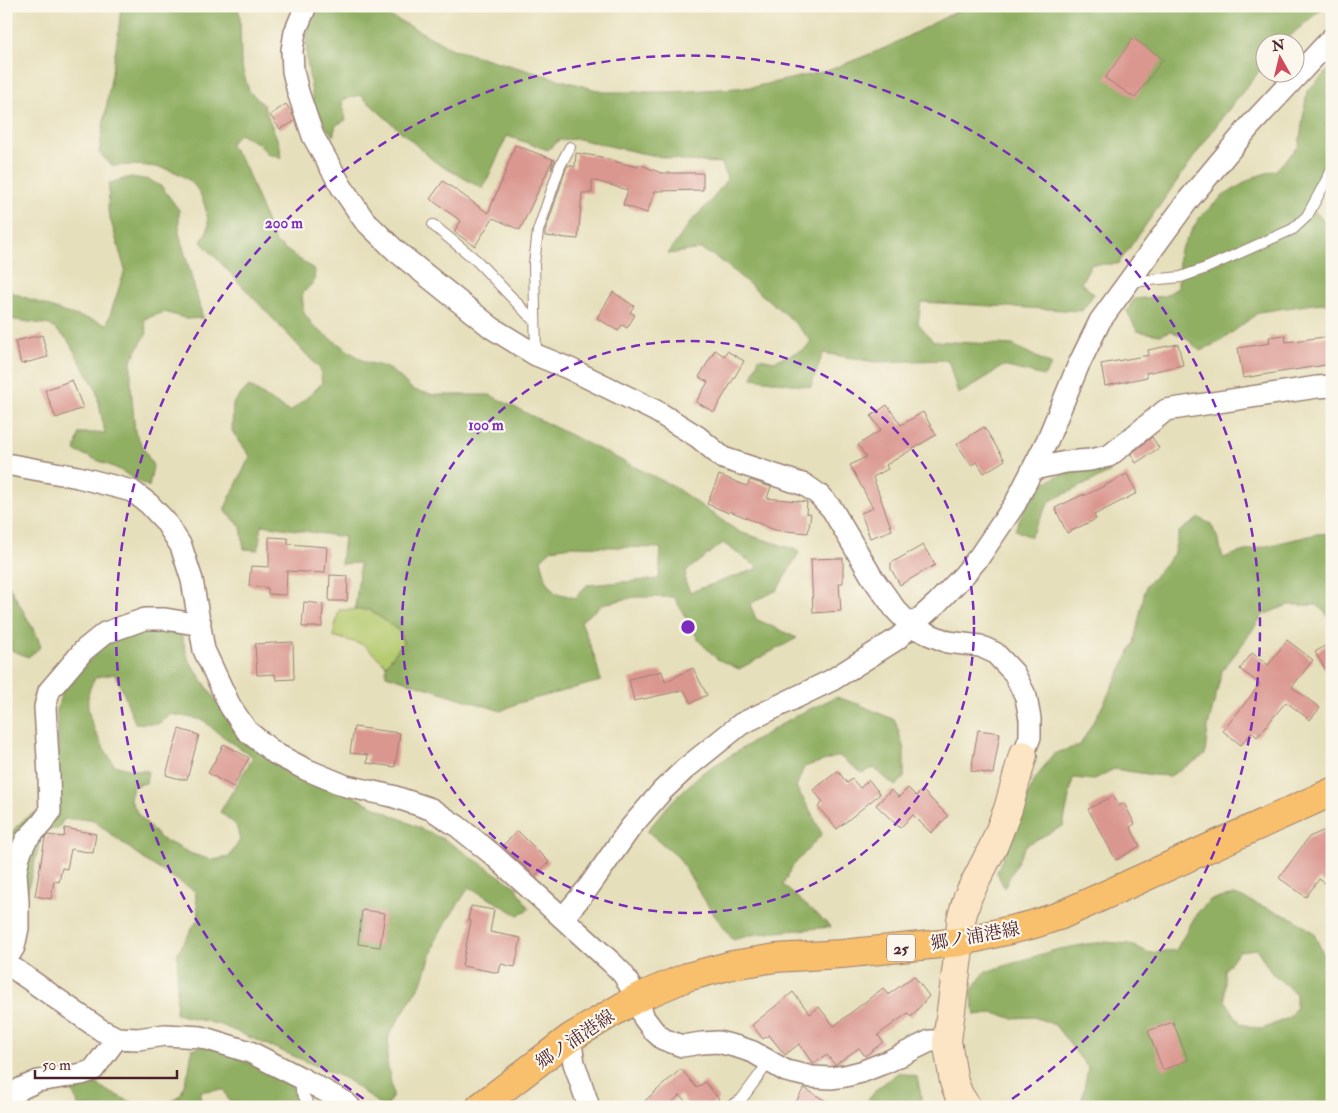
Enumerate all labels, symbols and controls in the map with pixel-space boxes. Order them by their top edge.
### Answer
north arrow [1256,32,1306,82]
text: N [1270,36,1286,55]
text: 200 m [265,214,303,233]
text: 100 m [468,416,504,435]
centre of rings [679,618,697,636]
street label: 郷ノ浦港線 [929,917,1021,956]
road number: 25 [887,934,915,961]
street label: 郷ノ浦港線 [532,1005,619,1074]
scale bar [35,1048,178,1080]
text: 50 m [42,1056,71,1075]

